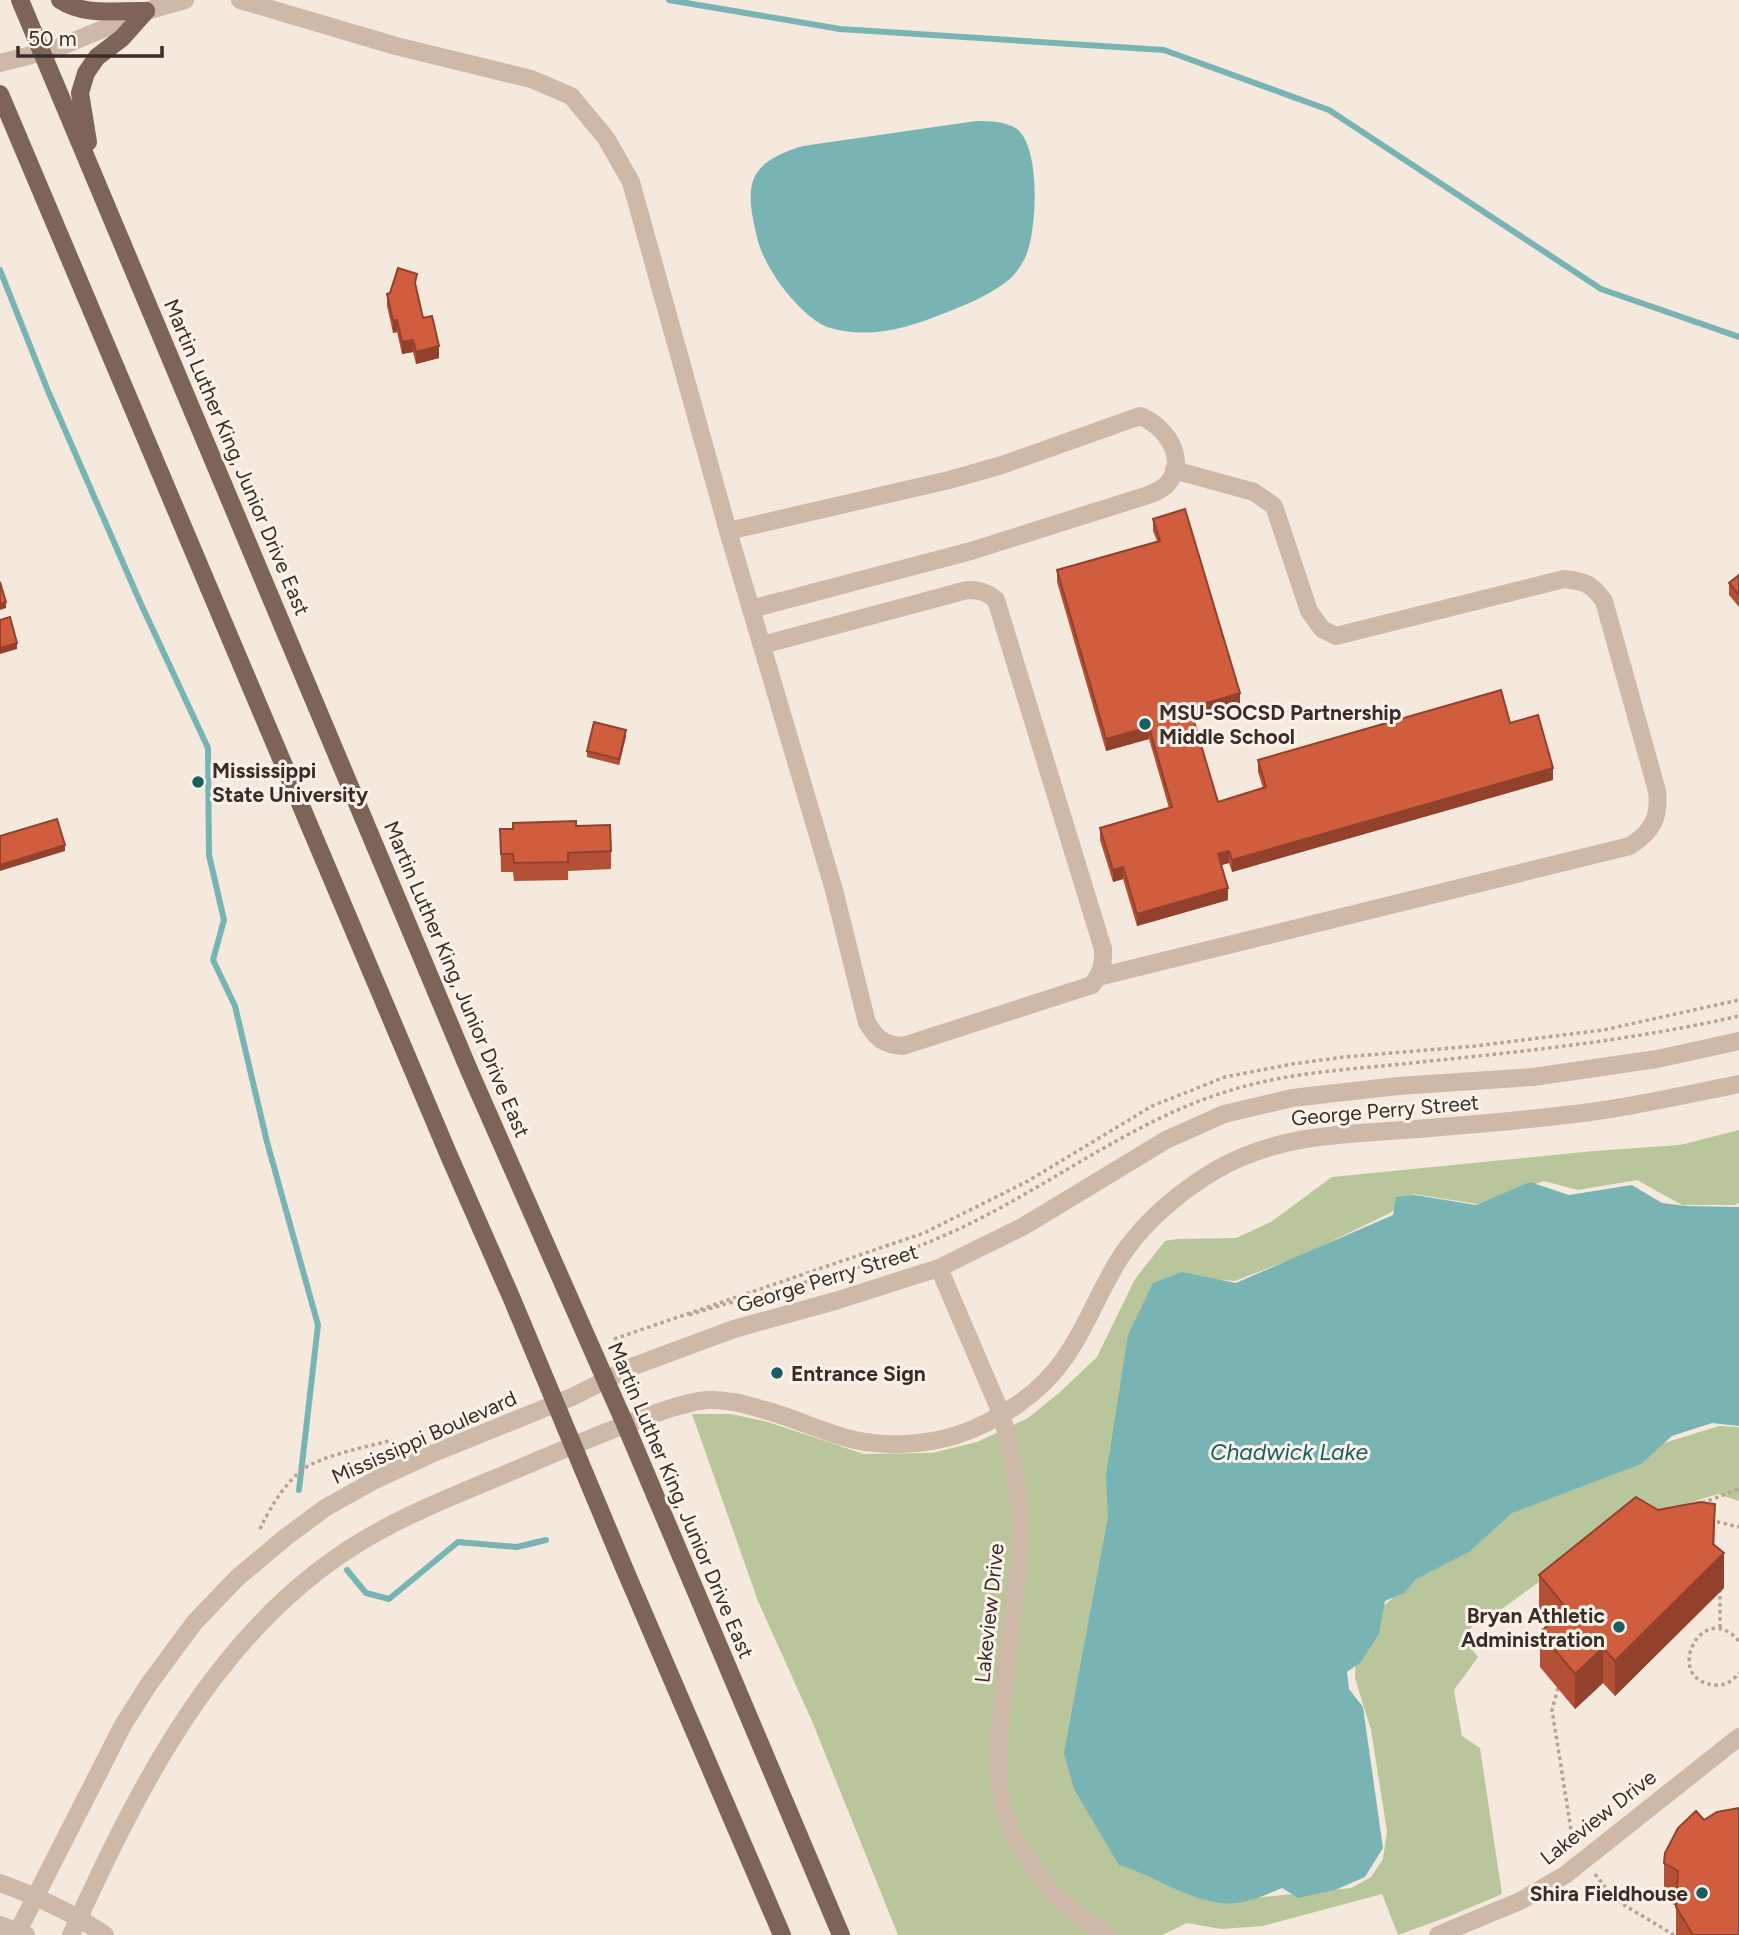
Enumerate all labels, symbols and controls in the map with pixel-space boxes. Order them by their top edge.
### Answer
scale bar [18,14,161,58]
text: 50 m [28,26,77,51]
street label: Martin Luther King, Junior Drive East [159,295,315,619]
place label: MSU-SOCSD Partnership Middle School [1159,700,1402,749]
marker: MSU-SOCSD Partnership Middle School [1137,716,1153,732]
place label: Mississippi State University [212,758,369,807]
marker: Mississippi State University [190,774,206,790]
street label: Martin Luther King, Junior Drive East [379,817,535,1141]
street label: George Perry Street [1290,1089,1480,1131]
street label: George Perry Street [733,1238,921,1317]
street label: Martin Luther King, Junior Drive East [603,1338,759,1662]
place label: Entrance Sign [791,1361,926,1386]
marker: Entrance Sign [769,1365,785,1381]
street label: Mississippi Boulevard [328,1385,520,1489]
water label: Chadwick Lake [1210,1438,1368,1466]
street label: Lakeview Drive [969,1542,1009,1684]
place label: Bryan Athletic Administration [1461,1603,1606,1652]
marker: Bryan Athletic Administration [1611,1619,1627,1635]
street label: Lakeview Drive [1535,1764,1661,1870]
place label: Shira Fieldhouse [1530,1881,1688,1906]
marker: Shira Fieldhouse [1694,1885,1710,1901]

